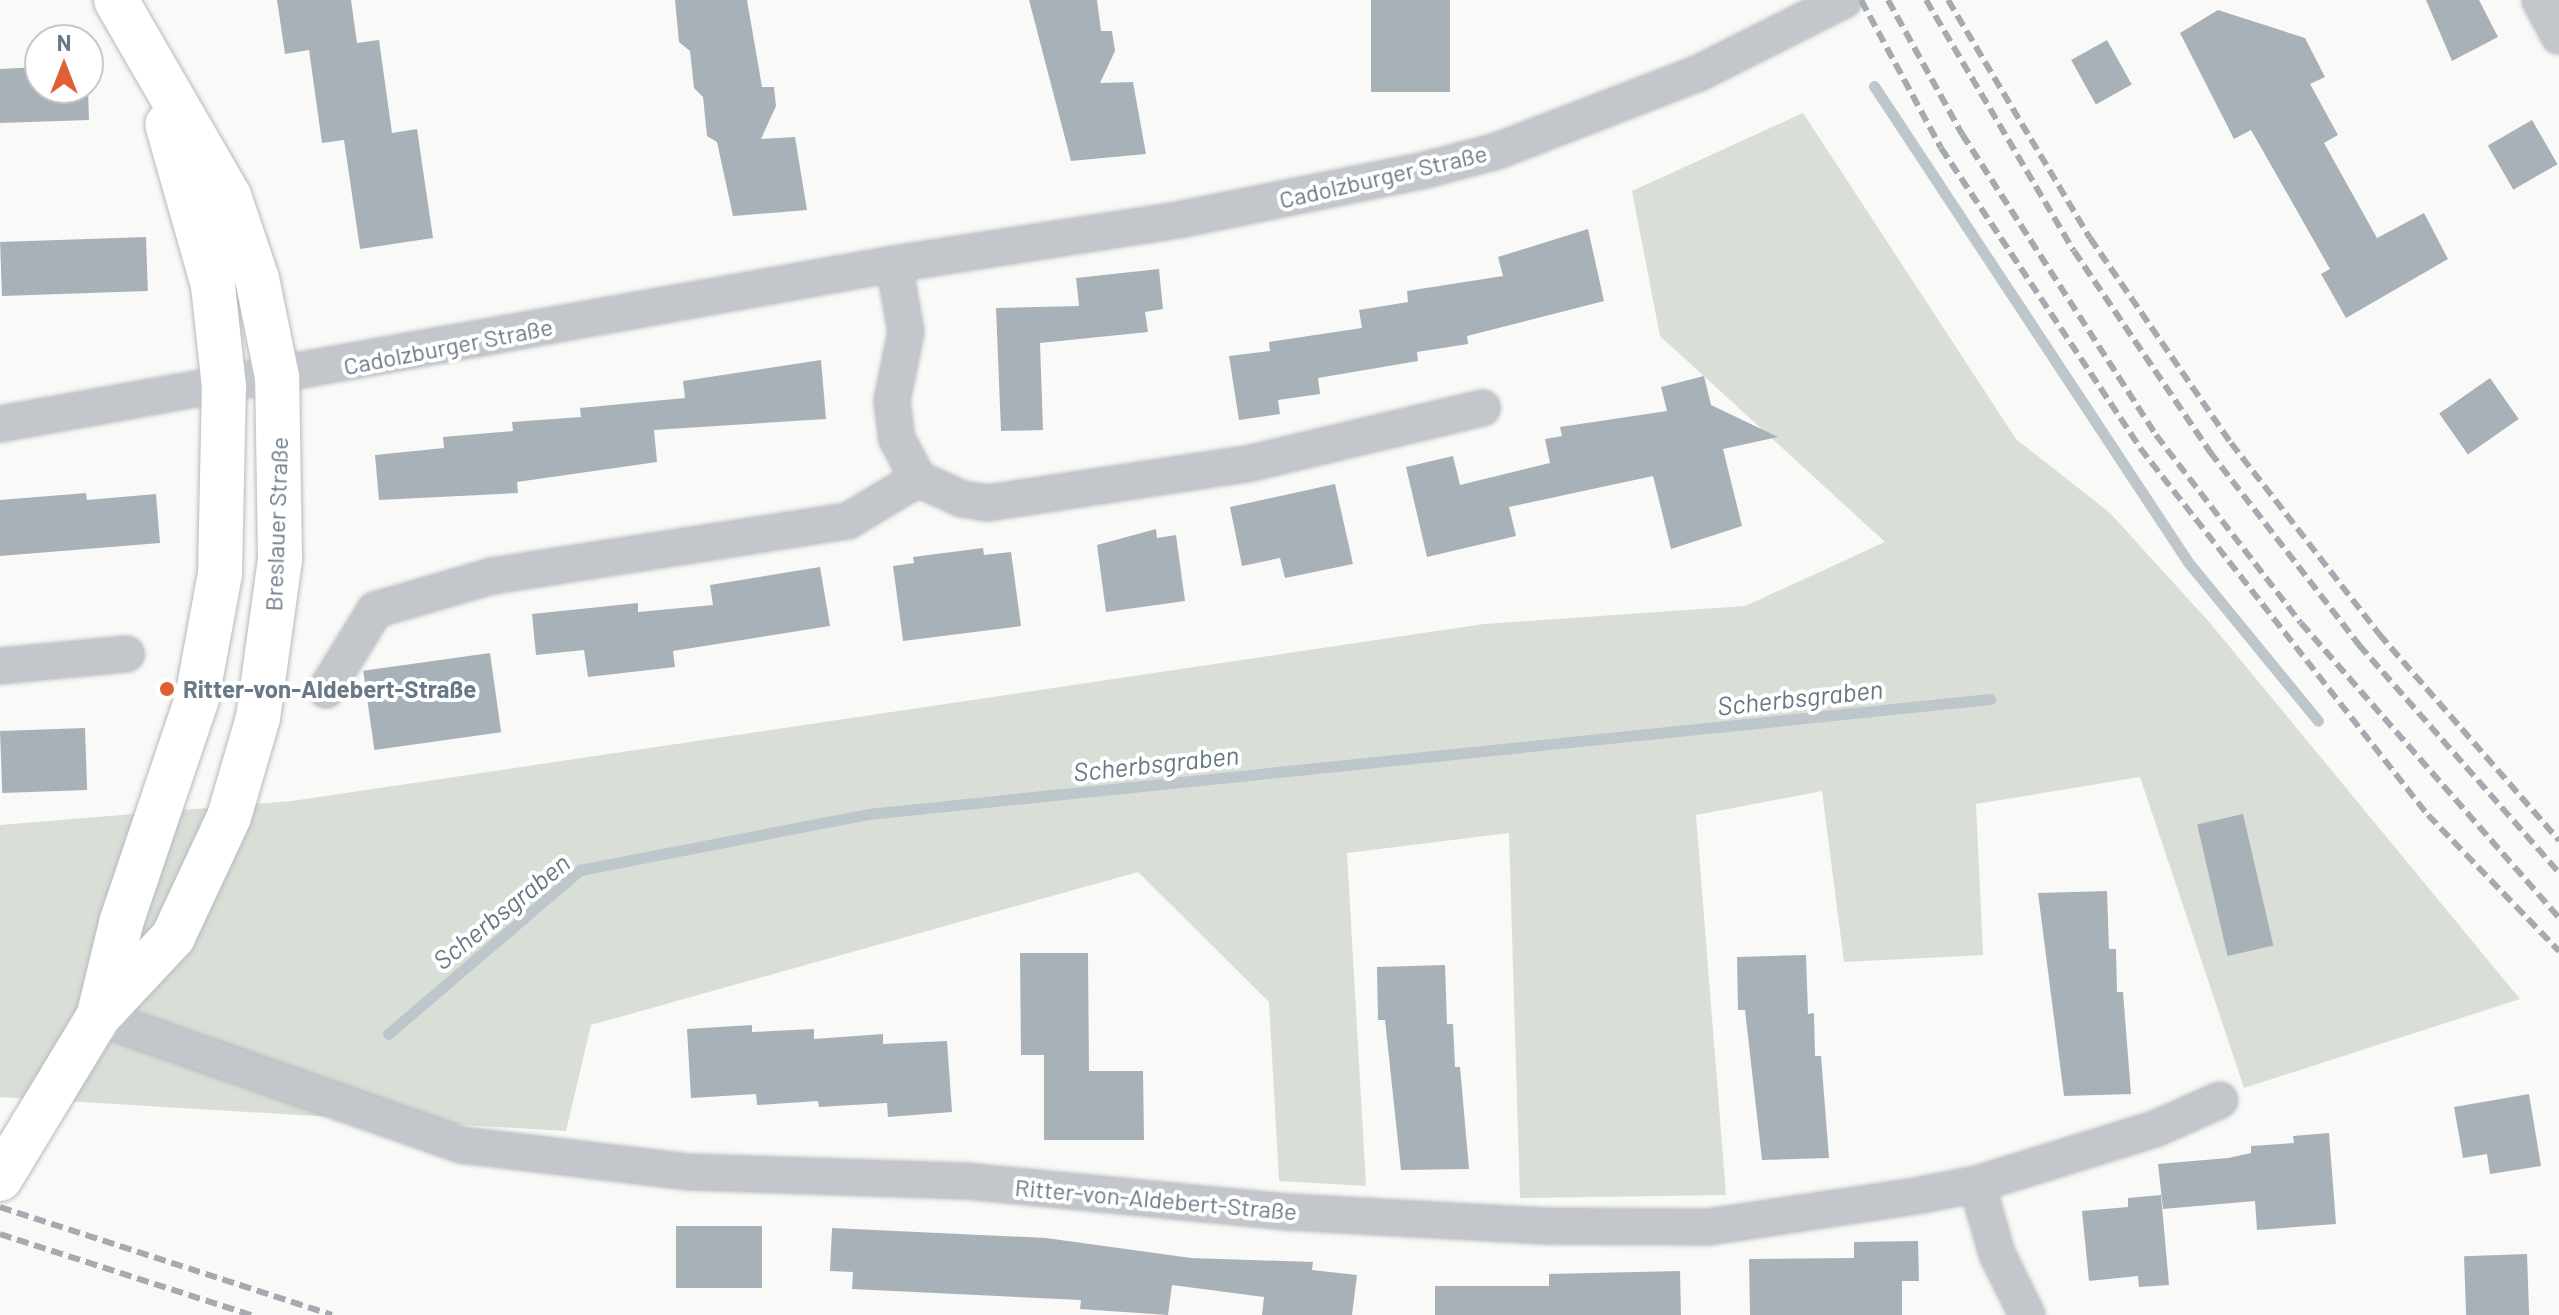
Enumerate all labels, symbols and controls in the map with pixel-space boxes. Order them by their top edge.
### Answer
north arrow [24,24,104,104]
text: N [57,29,71,55]
street label: Cadolzburger Straße [1276,138,1490,214]
street label: Cadolzburger Straße [341,312,555,380]
street label: Breslauer Straße [259,436,293,612]
water label: Scherbsgraben [1716,673,1884,721]
place label: Ritter-von-Aldebert-Straße [183,675,476,703]
marker: Ritter-von-Aldebert-Straße [158,680,176,698]
water label: Scherbsgraben [1072,739,1240,787]
water label: Scherbsgraben [426,846,576,976]
street label: Ritter-von-Aldebert-Straße [1014,1172,1298,1226]

